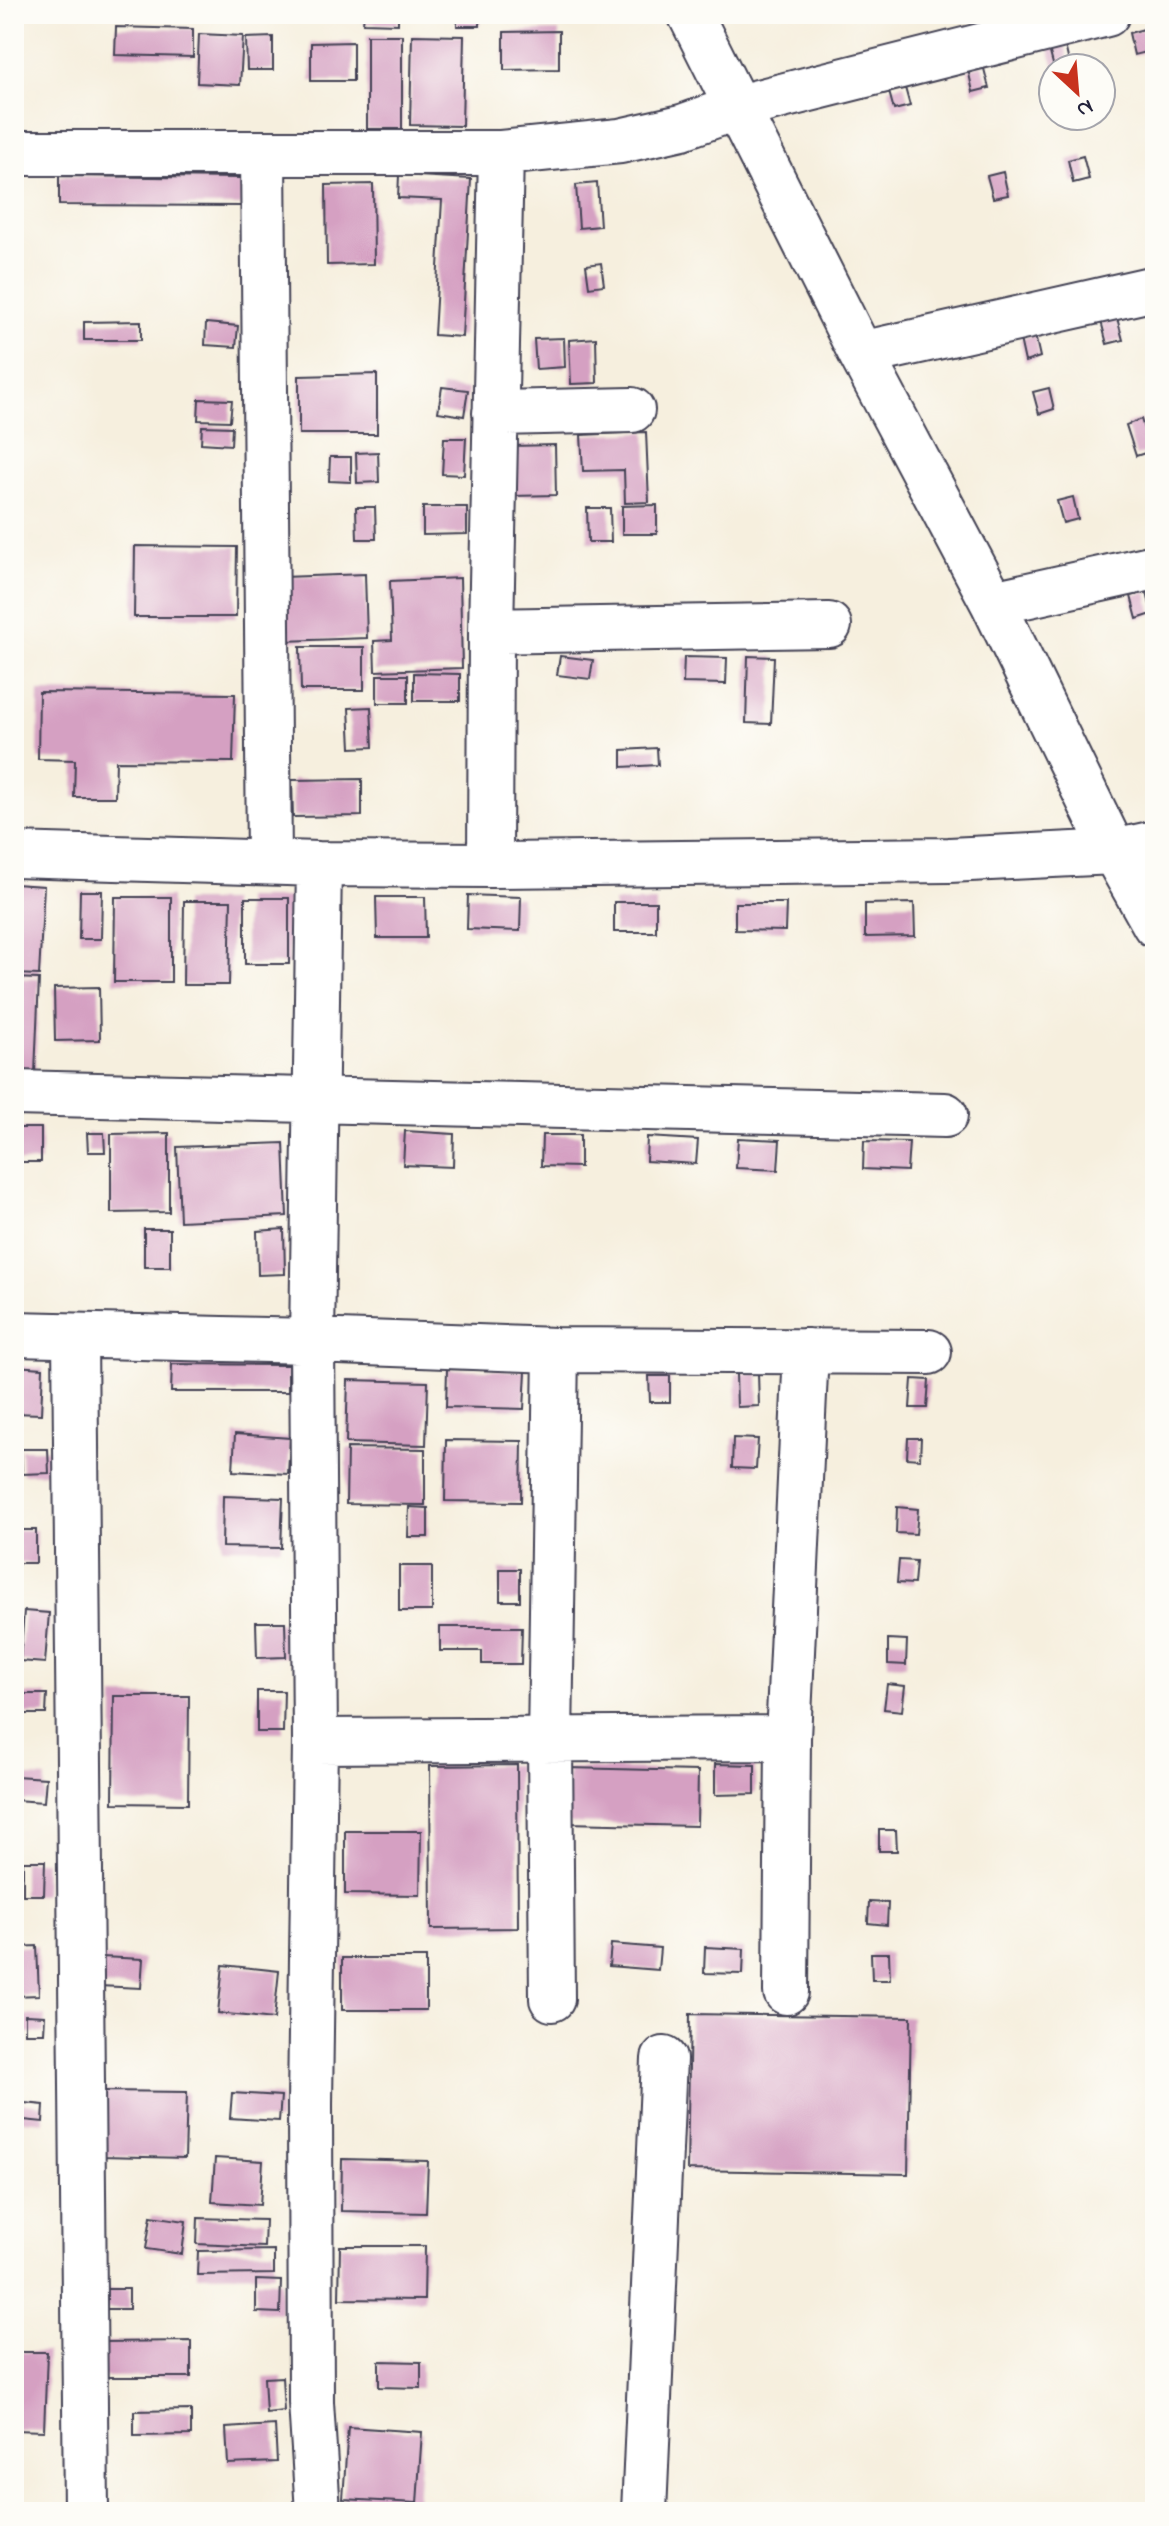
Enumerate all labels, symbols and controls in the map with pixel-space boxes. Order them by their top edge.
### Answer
north arrow [1037,52,1117,132]
text: N [1071,90,1098,125]

